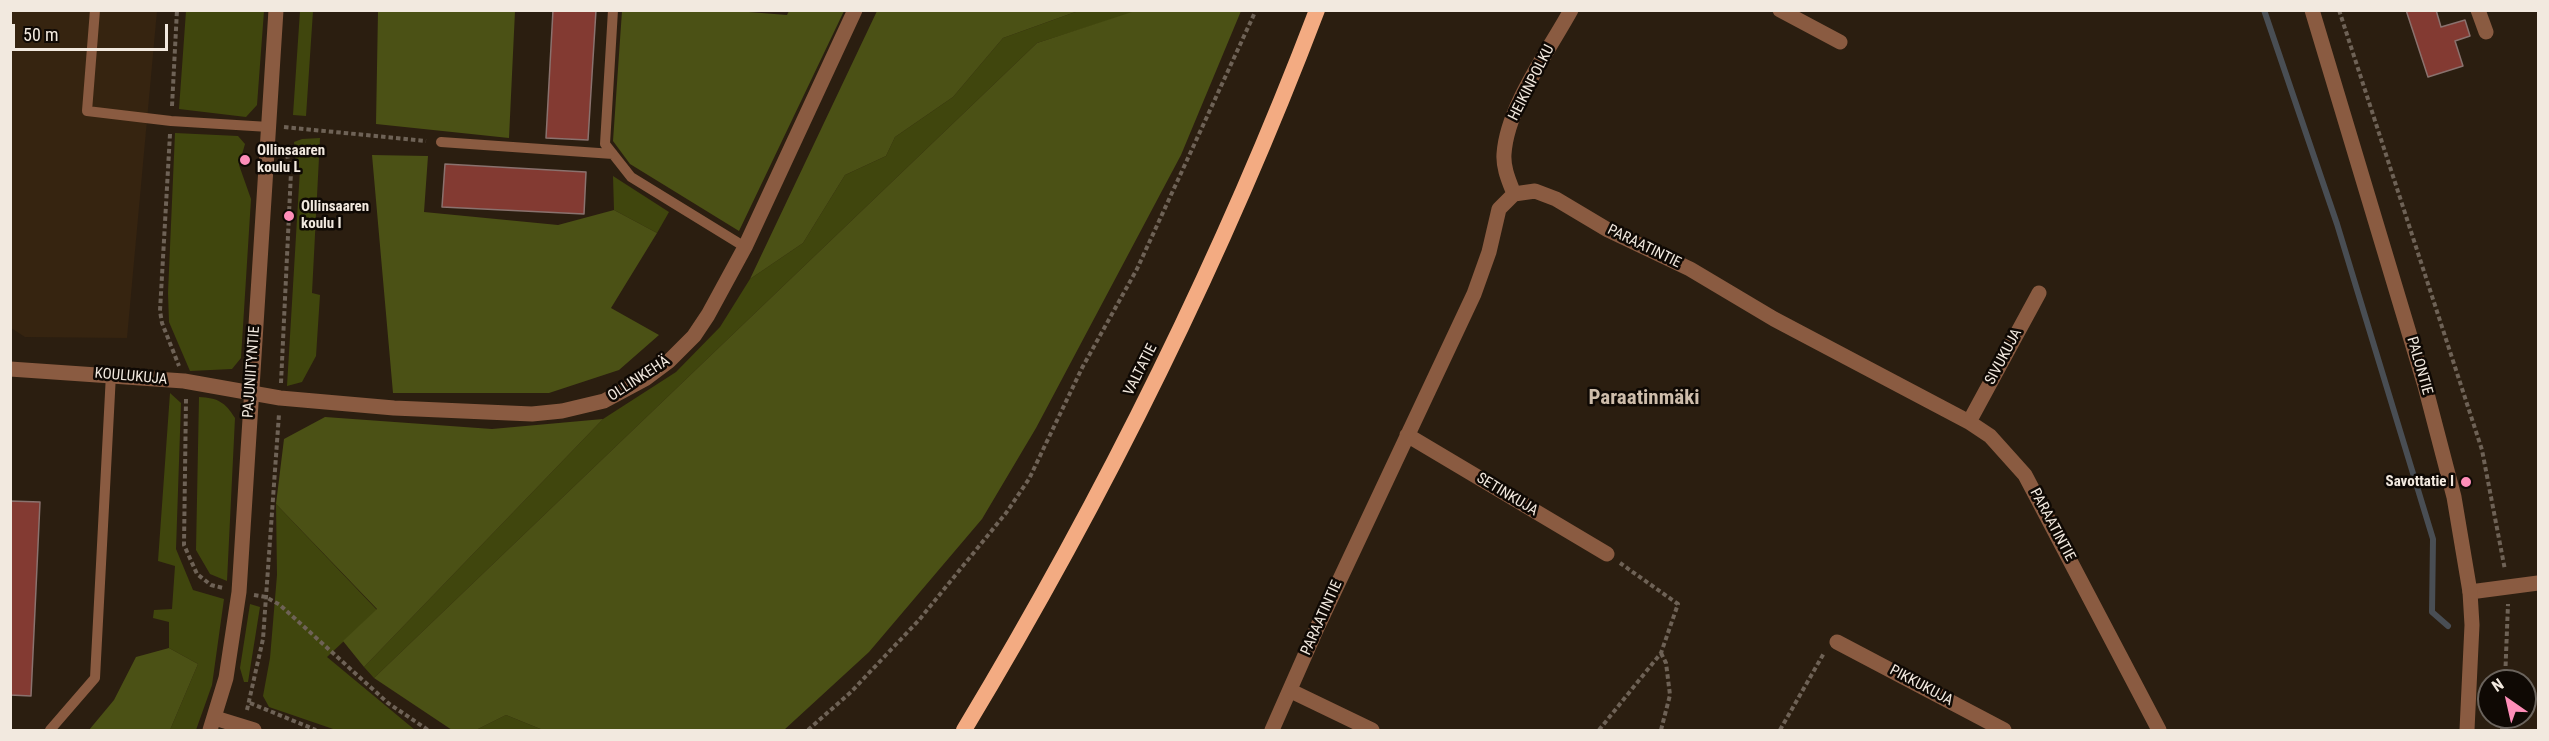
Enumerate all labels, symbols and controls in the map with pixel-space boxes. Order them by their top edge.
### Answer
scale bar [15,12,171,50]
text: 50 m [23,24,58,45]
street label: HEIKINPOLKU [1505,42,1559,124]
place label: Ollinsaaren koulu L [257,142,325,177]
marker: Ollinsaaren koulu L [238,153,252,167]
place label: Ollinsaaren koulu I [301,198,369,233]
marker: Ollinsaaren koulu I [282,209,296,223]
street label: PARAATINTIE [1604,221,1684,273]
street label: PAJUNIITYNTIE [240,325,264,419]
street label: SIVUKUJA [1982,326,2026,388]
street label: PALONTIE [2402,335,2436,397]
street label: VALTATIE [1120,341,1162,399]
street label: OLLINKEHÄ [605,352,673,406]
street label: KOULUKUJA [94,365,168,389]
district label: Paraatinmäki [1588,386,1700,412]
street label: SETINKUJA [1473,470,1541,520]
place label: Savottatie I [2386,473,2454,491]
marker: Savottatie I [2459,475,2473,489]
street label: PARAATINTIE [2025,485,2079,565]
street label: PARAATINTIE [1298,578,1346,658]
street label: PIKKUKUJA [1886,662,1956,710]
north arrow [2477,669,2537,729]
text: N [2488,675,2507,696]

